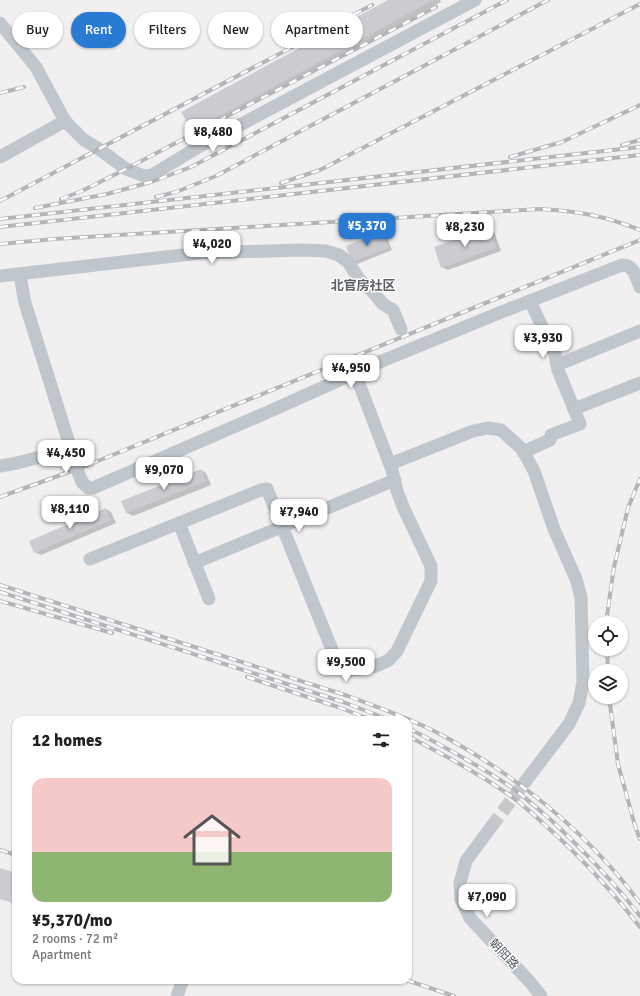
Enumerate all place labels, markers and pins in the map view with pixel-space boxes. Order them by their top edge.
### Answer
pin: ¥8,480 [180,119,246,153]
pin: ¥5,370 [334,213,400,247]
pin: ¥8,230 [432,214,498,248]
pin: ¥4,020 [179,231,245,265]
pin: ¥3,930 [510,325,576,359]
pin: ¥4,950 [318,355,384,389]
pin: ¥4,450 [33,440,99,474]
pin: ¥9,070 [131,457,197,491]
pin: ¥8,110 [37,496,103,530]
pin: ¥7,940 [266,499,332,533]
pin: ¥9,500 [313,649,379,683]
pin: ¥7,090 [454,884,520,918]

